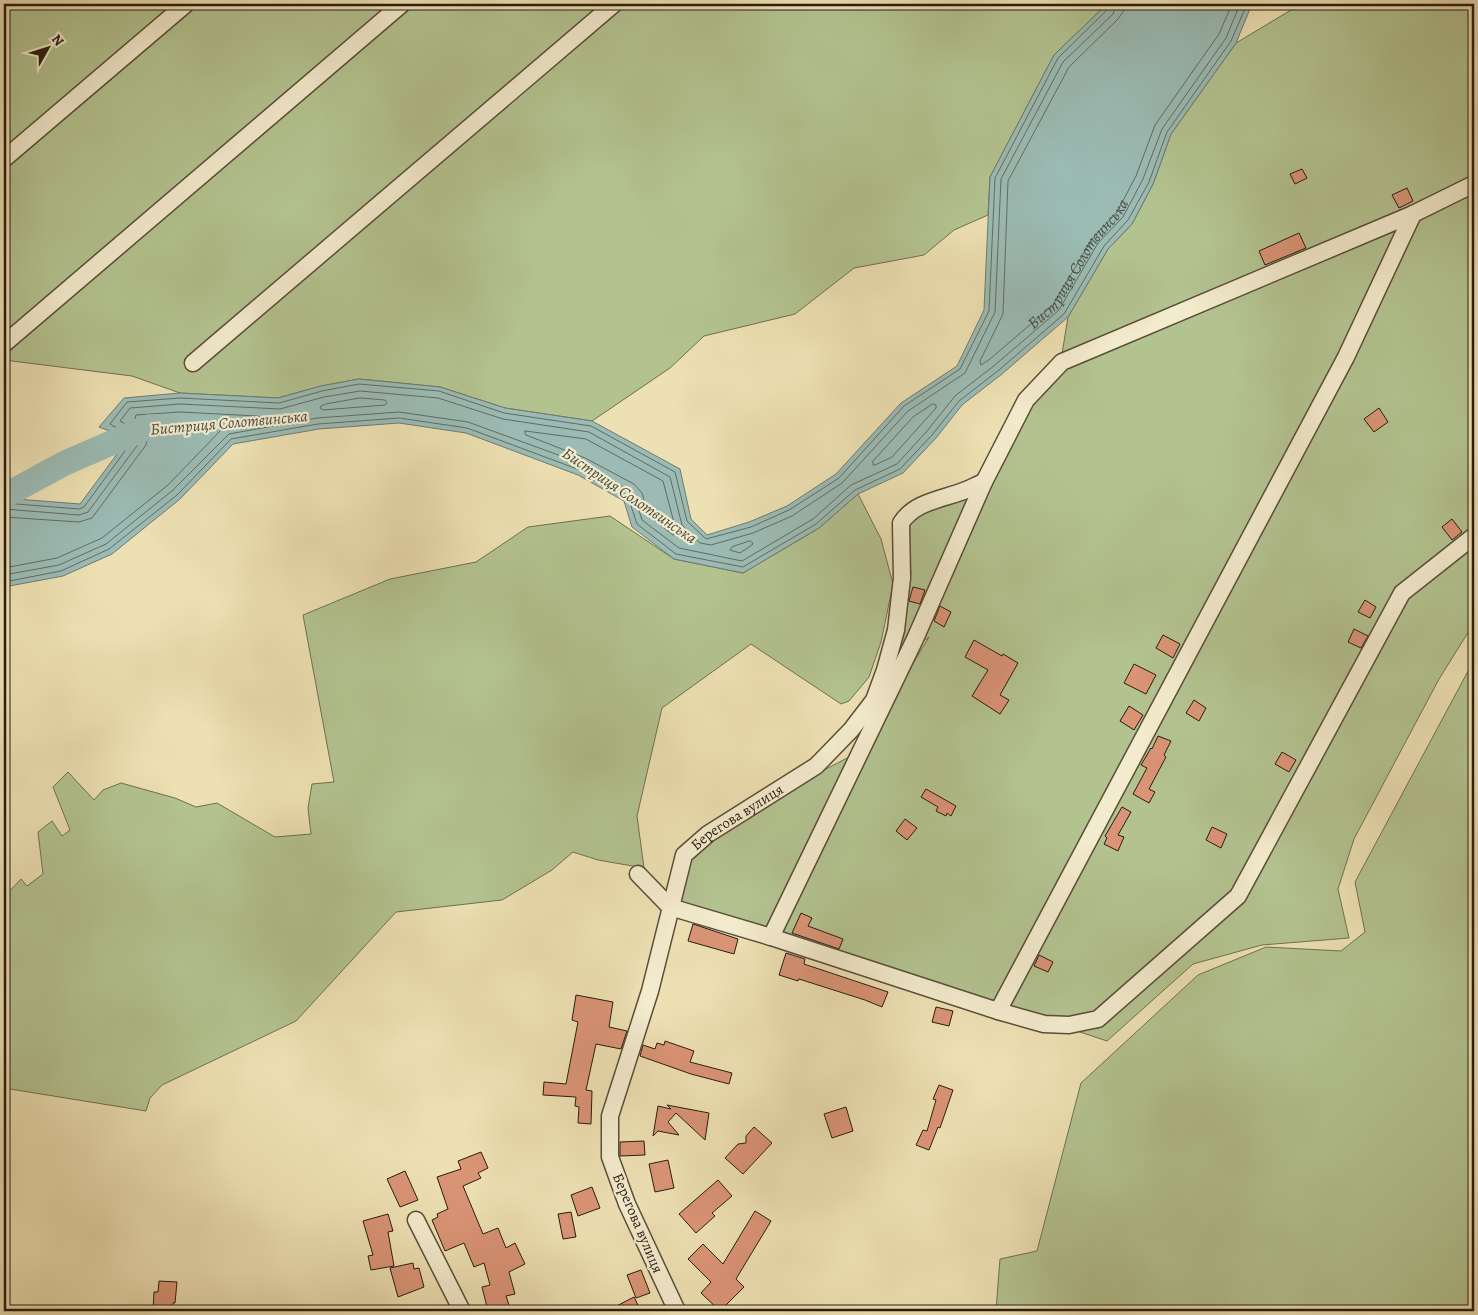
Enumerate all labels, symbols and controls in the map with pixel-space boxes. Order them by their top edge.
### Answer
north arrow [22,22,72,72]
text: N [47,30,68,50]
water label: Бистриця Солотвинська [1023,195,1134,334]
water label: Бистриця Солотвинська [149,405,309,441]
water label: Бистриця Солотвинська [558,443,701,549]
street label: Берегова вулиця [686,779,787,855]
street label: Берегова вулиця [608,1170,668,1276]

